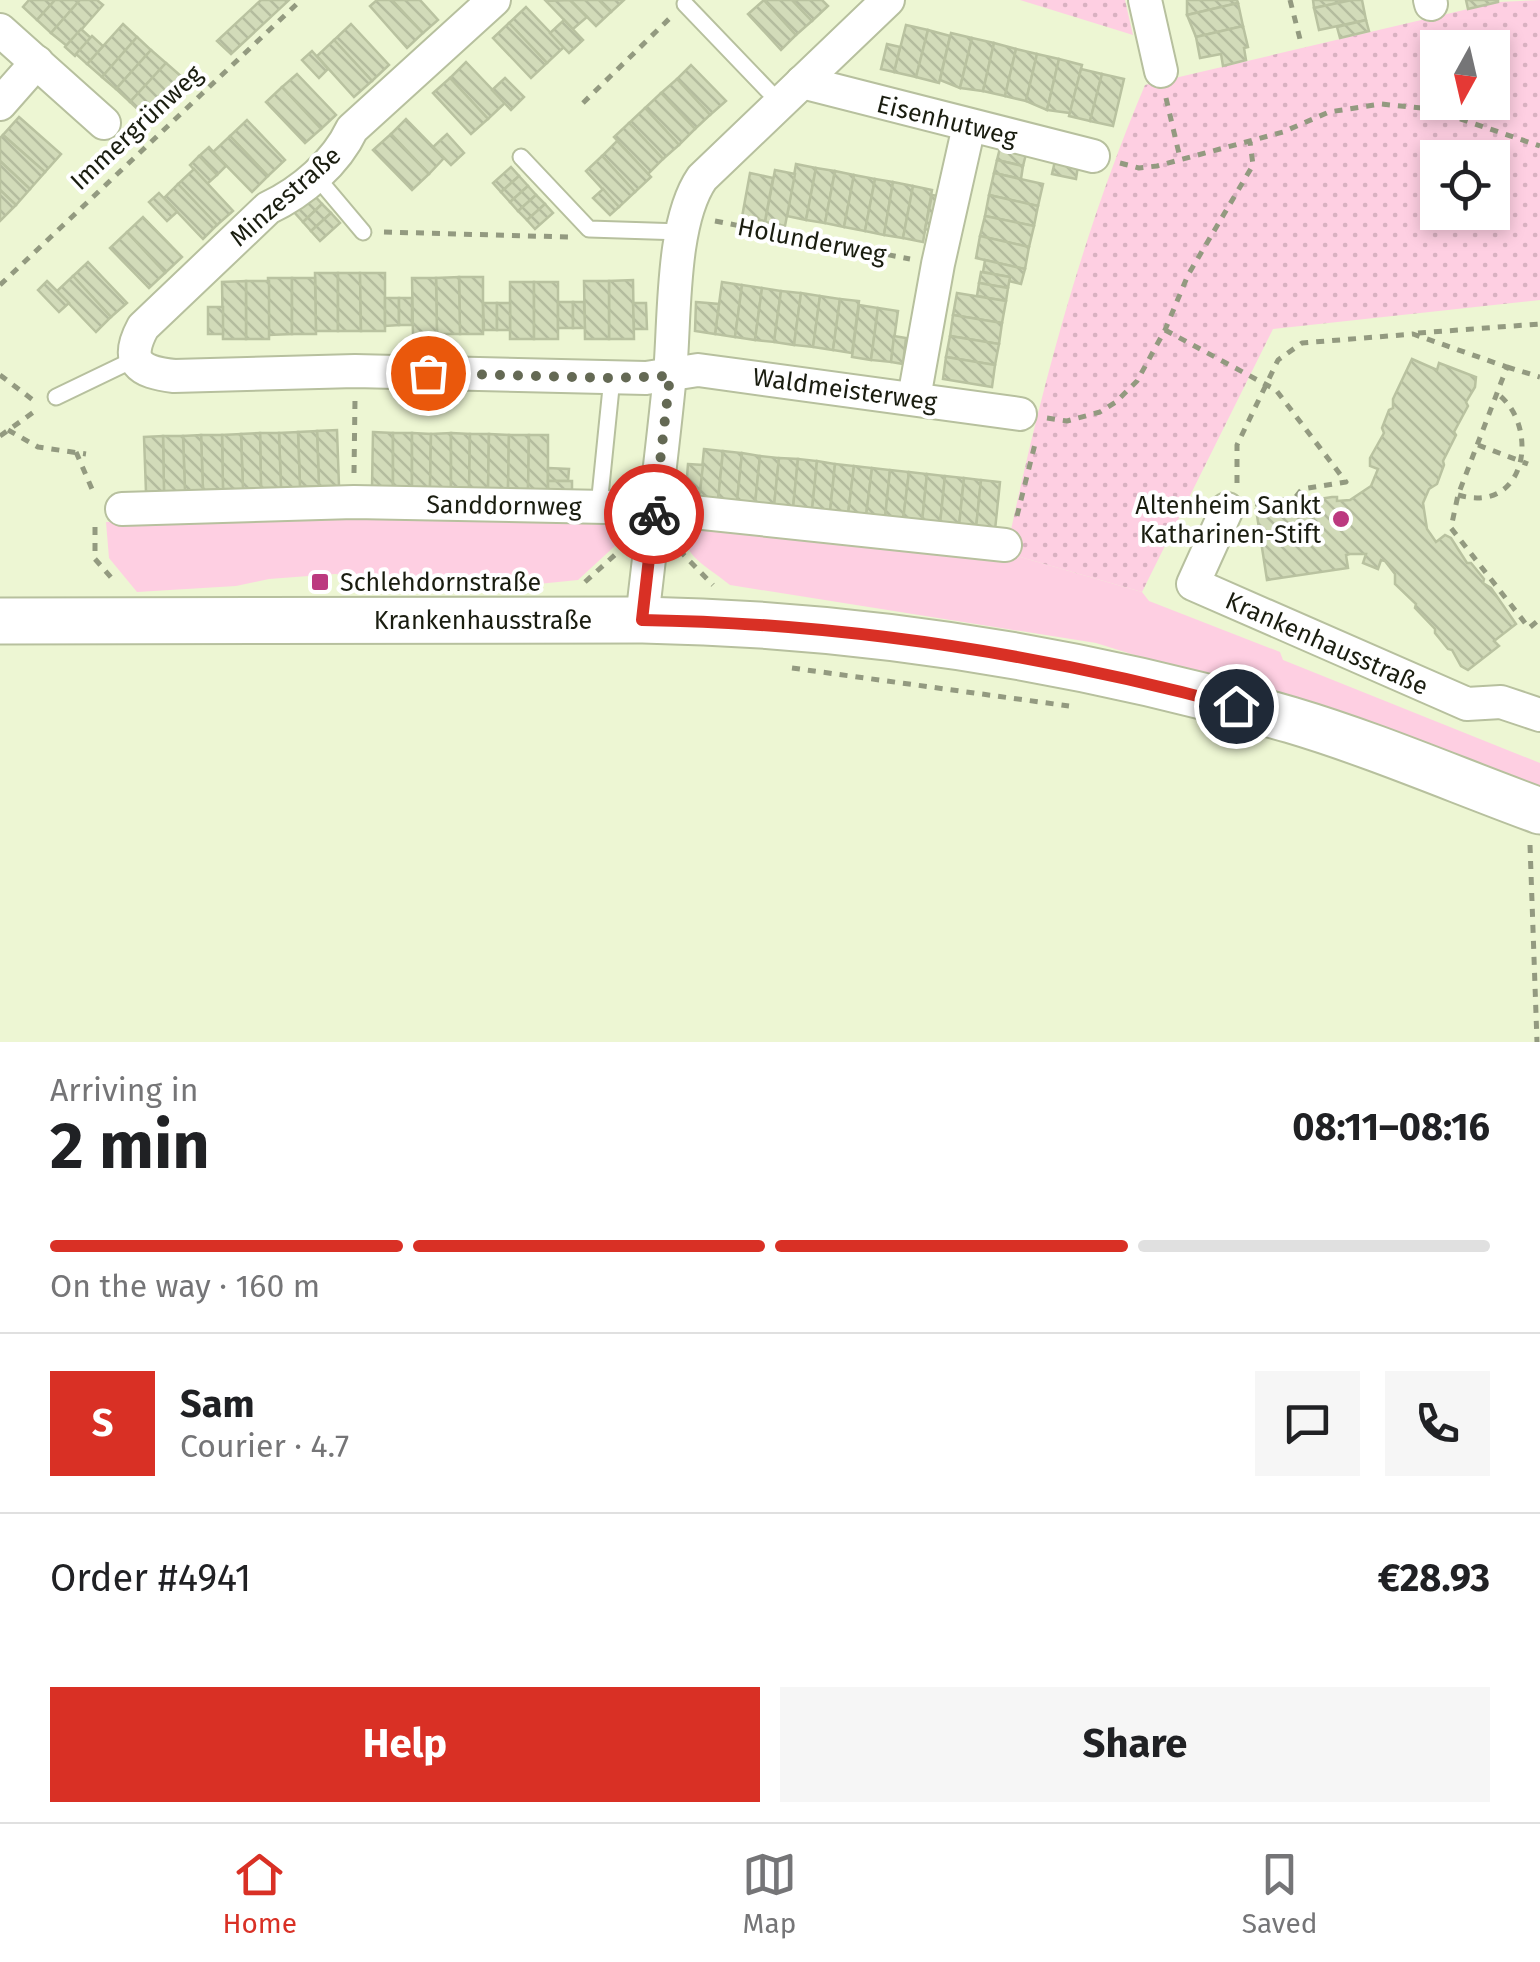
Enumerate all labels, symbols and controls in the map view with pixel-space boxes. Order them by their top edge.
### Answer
north arrow [1420,30,1510,120]
map controls [1420,30,1510,230]
street label: Immergrünweg [64,59,209,197]
street label: Eisenhutweg [874,89,1020,153]
street label: Minzestraße [224,140,347,253]
button: locate [1420,140,1510,230]
street label: Holunderweg [735,212,889,270]
pin [386,331,471,416]
icon: bag [401,346,456,401]
street label: Waldmeisterweg [751,362,939,418]
courier [604,464,704,564]
icon: bike [627,487,682,542]
street label: Sanddornweg [426,490,582,522]
place label: Altenheim Sankt Katharinen-Stift [1135,491,1322,550]
marker: Altenheim Sankt Katharinen-Stift [1330,508,1352,530]
place label: Schlehdornstraße [340,568,541,598]
marker: Schlehdornstraße [309,571,331,593]
street label: Krankenhausstraße [1221,586,1432,702]
street label: Krankenhausstraße [374,606,592,636]
pin [1194,664,1279,749]
icon: home [1209,679,1264,734]
text: Arriving in [50,1071,198,1109]
text: 08:11–08:16 [1292,1104,1490,1150]
text: 2 min [50,1107,210,1185]
text: On the way · 160 m [50,1267,320,1305]
button: chat [1255,1371,1360,1476]
button: phone [1385,1371,1490,1476]
text: Sam [180,1381,255,1427]
text: S [92,1400,113,1446]
text: Courier · 4.7 [180,1427,349,1465]
text: Order #4941 [50,1555,251,1601]
text: €28.93 [1378,1555,1490,1601]
button: Help [50,1687,760,1802]
button: Share [780,1687,1490,1802]
tab: Home [222,1847,297,1940]
tab: Map [742,1847,797,1940]
tab: Saved [1242,1847,1318,1940]

